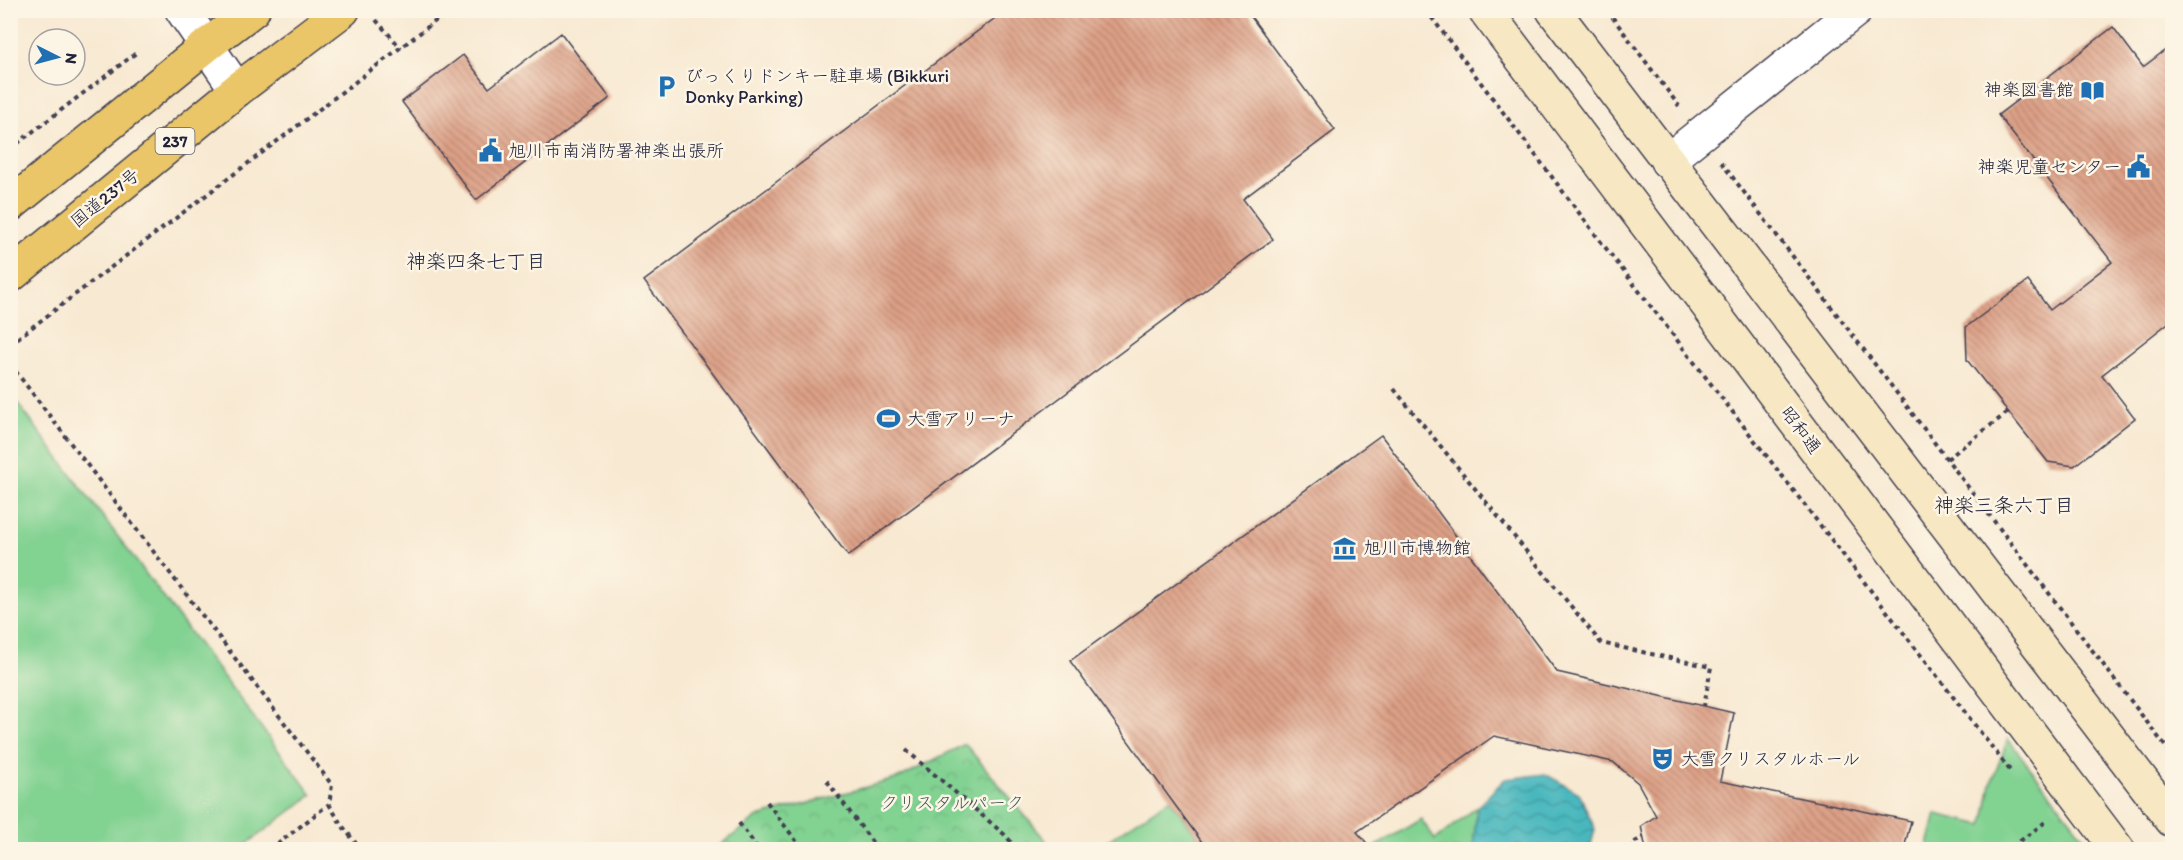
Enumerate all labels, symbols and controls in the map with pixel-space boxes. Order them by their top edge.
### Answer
north arrow [27,27,87,87]
text: N [61,52,81,65]
place label: びっくりドンキー駐車場 (Bikkuri Donky Parking) [685,65,949,108]
parking icon: びっくりドンキー駐車場 (Bikkuri Donky Parking) [654,73,680,99]
library icon: 神楽図書館 [2079,77,2105,103]
place label: 神楽図書館 [1984,79,2074,101]
road number: 237 [156,128,195,154]
public building icon: 旭川市南消防署神楽出張所 [477,138,503,164]
place label: 旭川市南消防署神楽出張所 [508,140,724,162]
public building icon: 神楽児童センター [2126,154,2152,180]
place label: 神楽児童センター [1978,156,2121,178]
street label: 国道237号 [66,164,144,232]
district label: 神楽四条七丁目 [406,249,546,273]
street label: 昭和通 [1776,402,1826,458]
sports icon: 大雪アリーナ [876,406,902,432]
place label: 大雪アリーナ [907,408,1015,430]
district label: 神楽三条六丁目 [1934,493,2074,517]
museum icon: 旭川市博物館 [1332,535,1358,561]
place label: 旭川市博物館 [1363,537,1471,559]
theatre icon: 大雪クリスタルホール [1650,746,1676,772]
place label: 大雪クリスタルホール [1681,748,1860,770]
park label: クリスタルパーク [880,792,1024,814]

